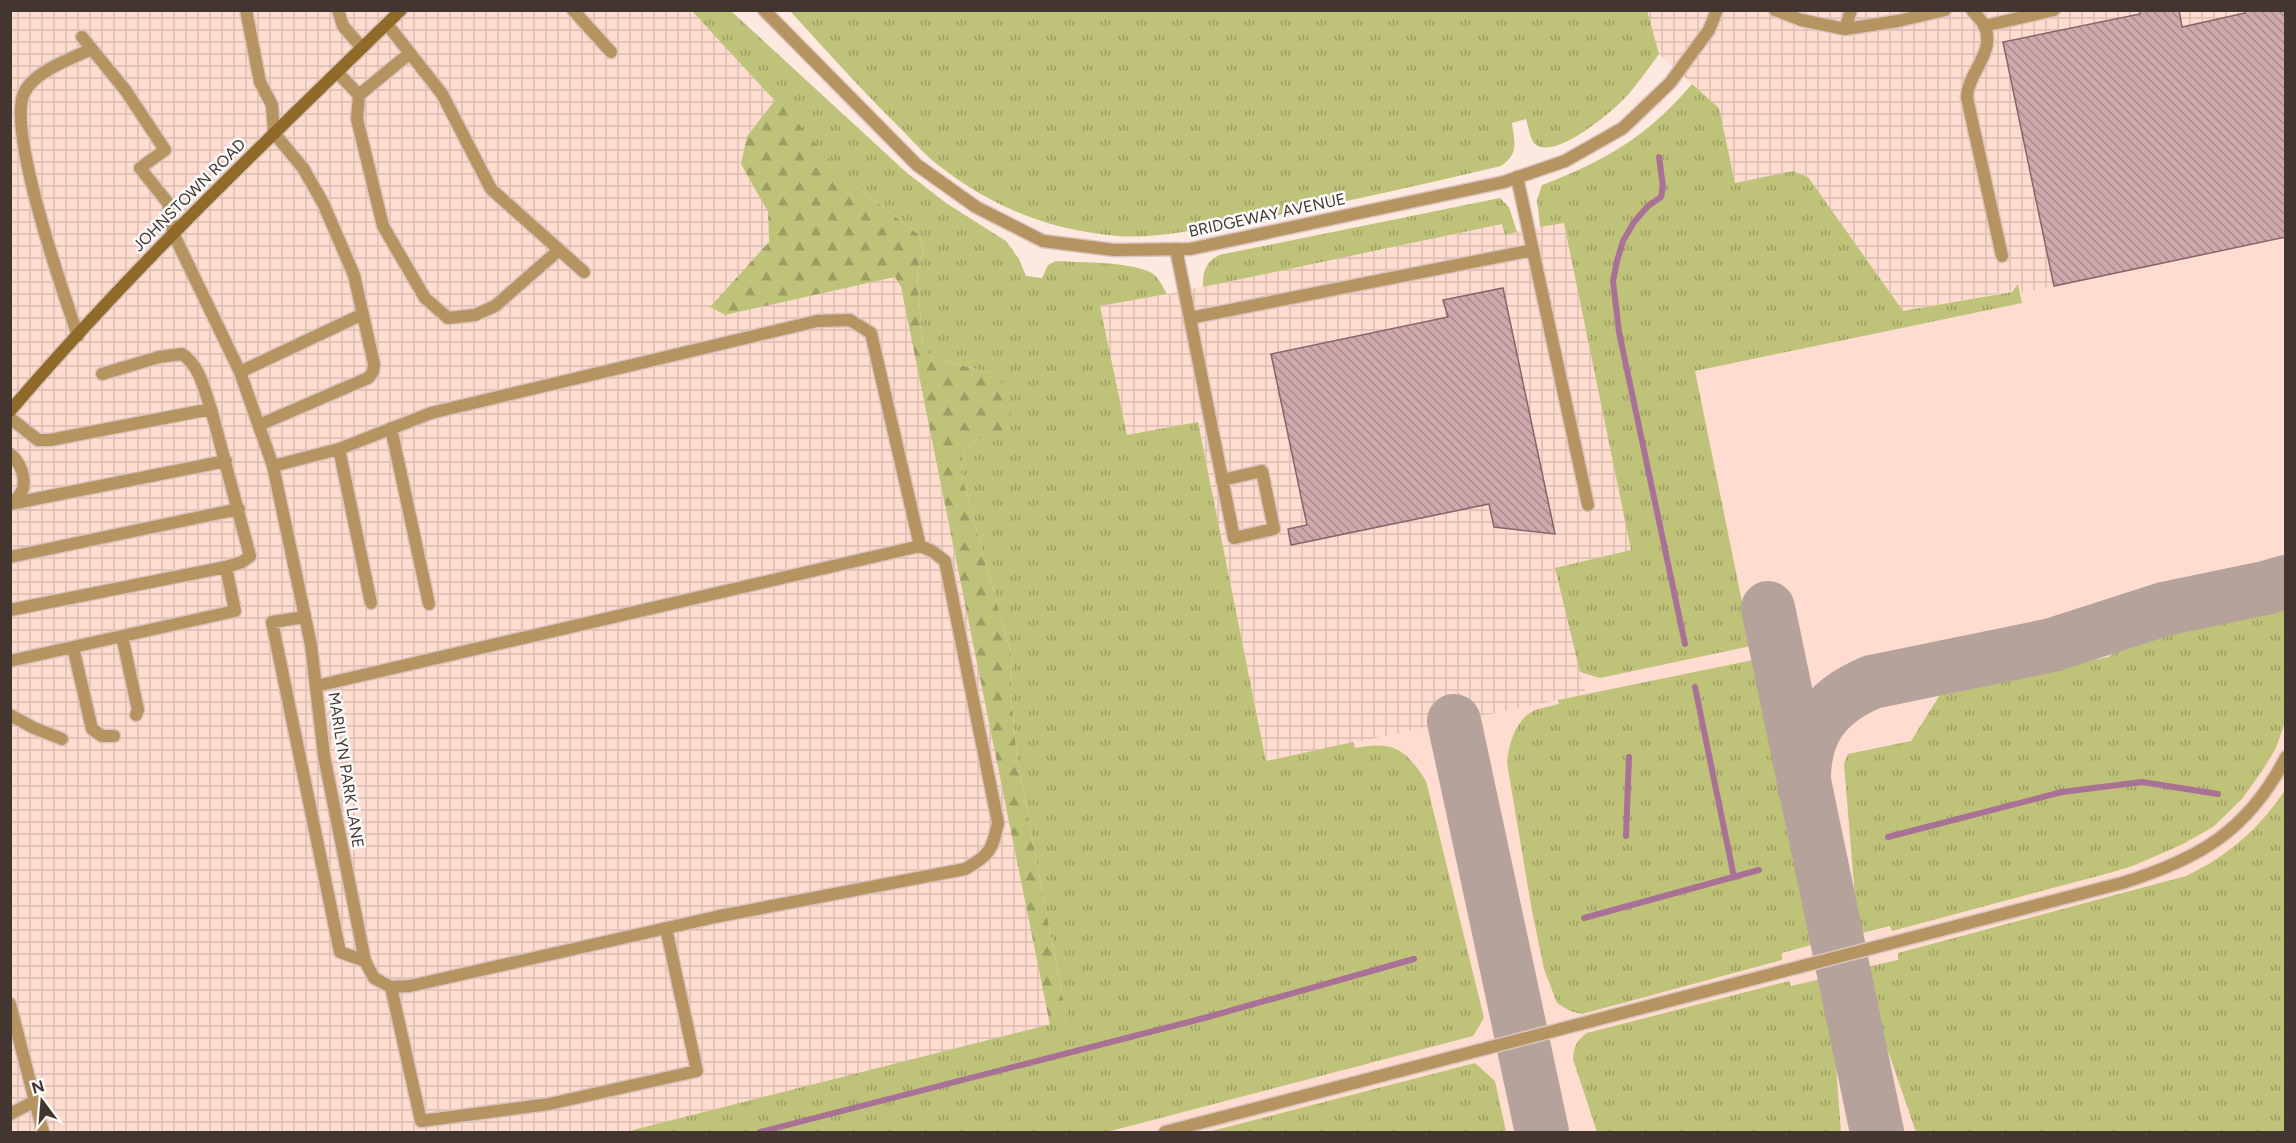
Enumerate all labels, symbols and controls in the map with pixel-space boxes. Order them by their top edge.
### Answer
street label: JOHNSTOWN ROAD [129,135,249,255]
street label: BRIDGEWAY AVENUE [1187,189,1347,241]
street label: MARILYN PARK LANE [324,691,368,849]
north arrow [12,1071,72,1131]
text: N [29,1076,47,1098]

